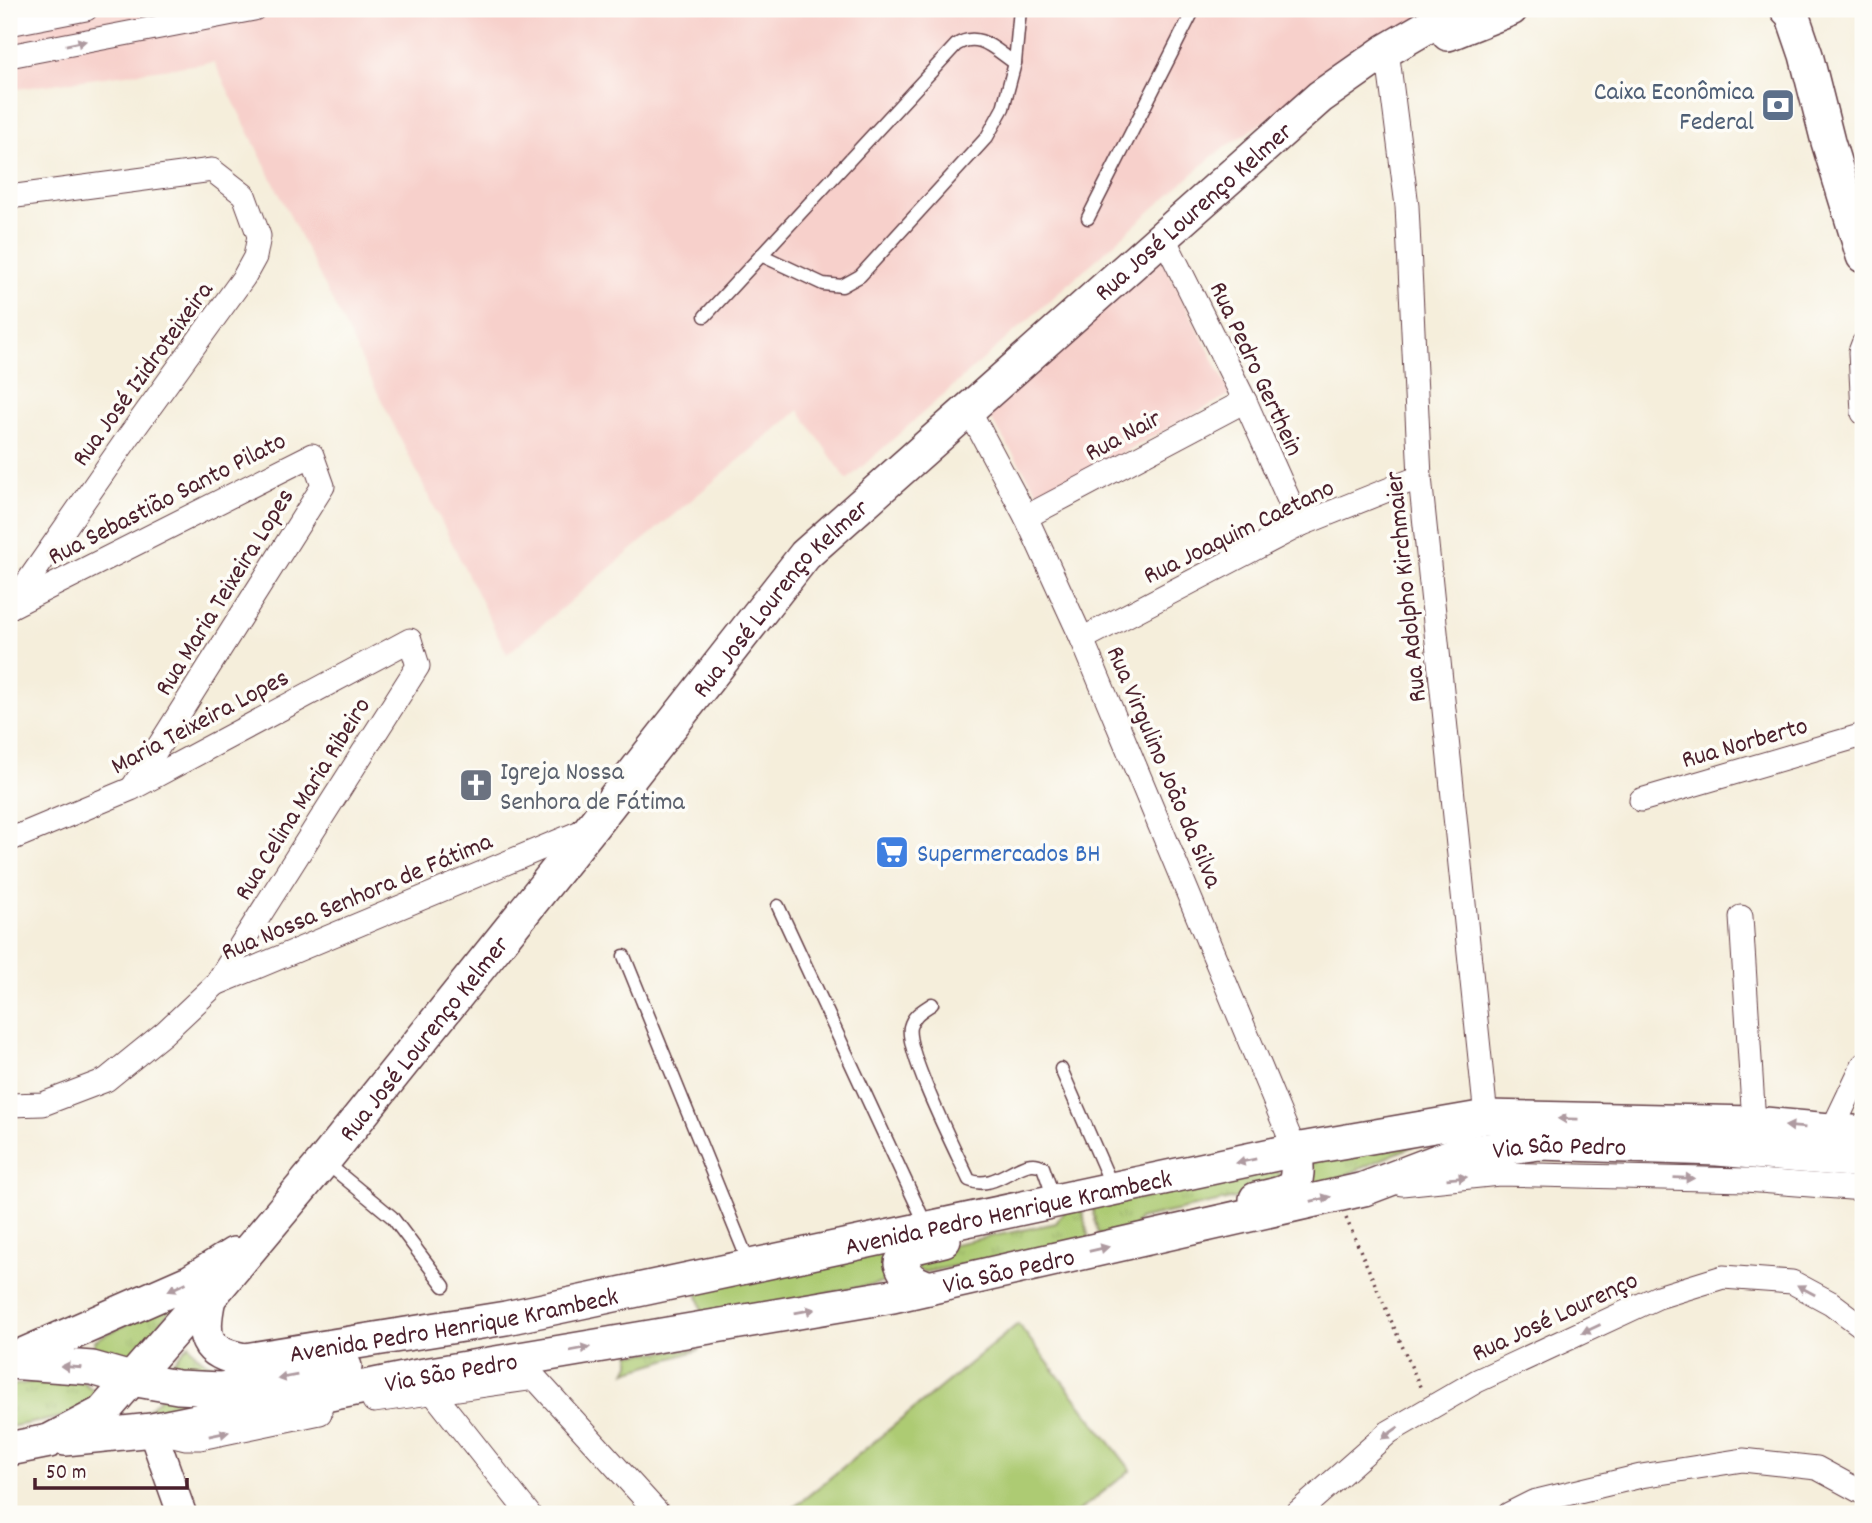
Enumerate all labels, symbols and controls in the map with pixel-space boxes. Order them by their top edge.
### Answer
one-way arrow [65,37,87,48]
place label: Caixa Econômica Federal [1594,75,1755,142]
bank icon: Caixa Econômica Federal [1759,86,1797,124]
street label: Rua José Lourenço Kelmer [1087,115,1302,312]
street label: Rua José Izidroteixeira [64,274,224,475]
street label: Rua Pedro Gerthein [1198,276,1311,463]
street label: Rua Nair [1079,401,1169,473]
street label: Rua Sebastião Santo Pilato [42,424,293,576]
street label: Rua Adolpho Kirchmaier [1377,469,1438,704]
street label: Rua Joaquim Caetano [1138,471,1341,595]
street label: Rua Maria Teixeira Lopes [147,482,305,704]
street label: Rua José Lourenço Kelmer [685,491,879,707]
street label: Rua Virgulino João da Silva [1095,641,1231,895]
street label: Maria Teixeira Lopes [105,661,296,786]
street label: Rua Celina Maria Ribeiro [226,691,382,909]
street label: Rua Norberto [1678,709,1812,780]
place label: Igreja Nossa Senhora de Fátima [500,755,686,822]
church icon: Igreja Nossa Senhora de Fátima [457,766,495,804]
street label: Rua Nossa Senhora de Fátima [216,824,499,972]
supermarket icon: Supermercados BH [873,833,911,871]
place label: Supermercados BH [917,837,1101,874]
street label: Rua José Lourenço Kelmer [332,929,520,1151]
one-way arrow [1557,1113,1579,1125]
one-way arrow [1784,1121,1806,1132]
street label: Via São Pedro [1491,1128,1627,1171]
one-way arrow [1235,1155,1257,1166]
street label: Avenida Pedro Henrique Krambeck [842,1162,1176,1267]
one-way arrow [1446,1172,1468,1183]
one-way arrow [1673,1173,1695,1184]
one-way arrow [1310,1193,1332,1204]
street label: Via São Pedro [940,1240,1079,1306]
one-way arrow [1088,1244,1110,1255]
street label: Rua José Lourenço [1466,1263,1645,1373]
street label: Avenida Pedro Henrique Krambeck [287,1280,622,1375]
one-way arrow [167,1281,187,1293]
one-way arrow [1797,1284,1816,1296]
one-way arrow [794,1305,816,1316]
one-way arrow [1581,1323,1601,1334]
one-way arrow [569,1343,591,1354]
street label: Via São Pedro [382,1345,520,1404]
one-way arrow [60,1361,82,1372]
one-way arrow [276,1372,298,1383]
one-way arrow [1380,1426,1399,1440]
one-way arrow [208,1429,230,1440]
scale bar [35,1446,187,1490]
text: 50 m [46,1459,86,1489]

